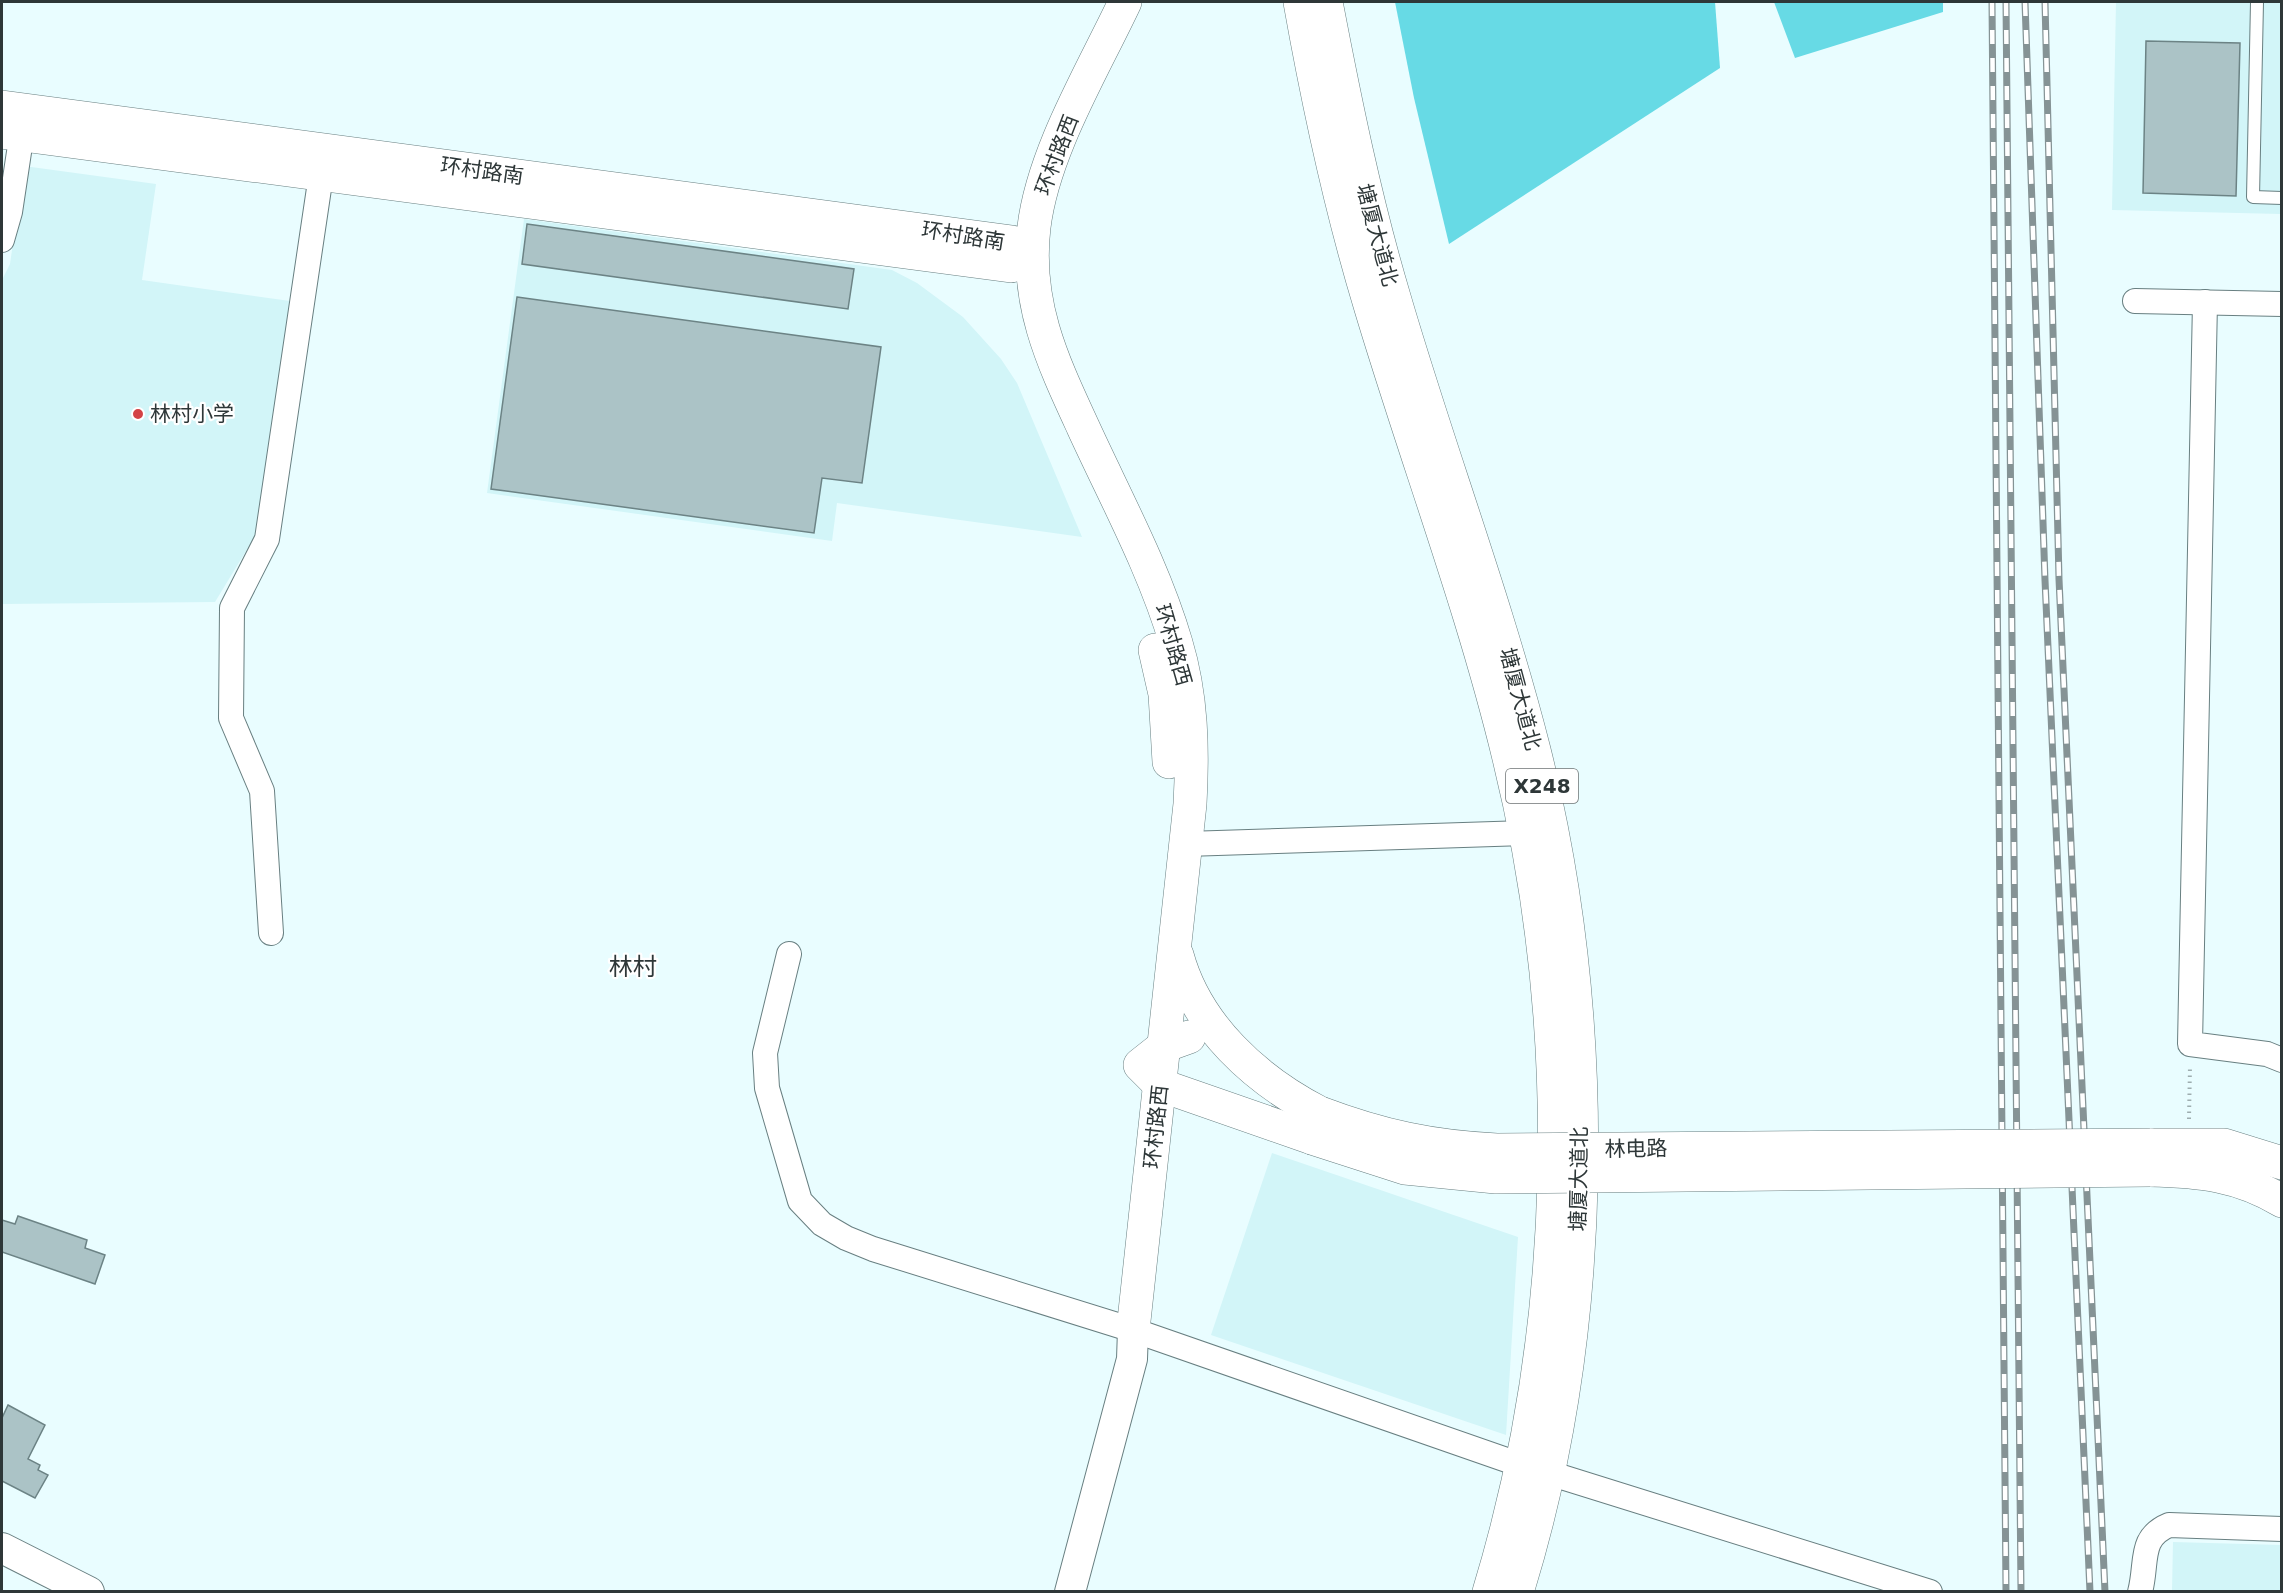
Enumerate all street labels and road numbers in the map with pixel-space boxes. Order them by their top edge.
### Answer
street label: 环村路西 [1031,111,1083,199]
street label: 环村路南 [439,153,525,189]
street label: 塘厦大道北 [1352,181,1402,289]
street label: 环村路南 [920,218,1006,254]
street label: 环村路西 [1150,601,1196,689]
street label: 塘厦大道北 [1495,645,1545,753]
road number: X248 [1506,769,1578,803]
street label: 环村路西 [1140,1084,1172,1170]
street label: 塘厦大道北 [1566,1126,1592,1232]
street label: 林电路 [1604,1136,1668,1162]

